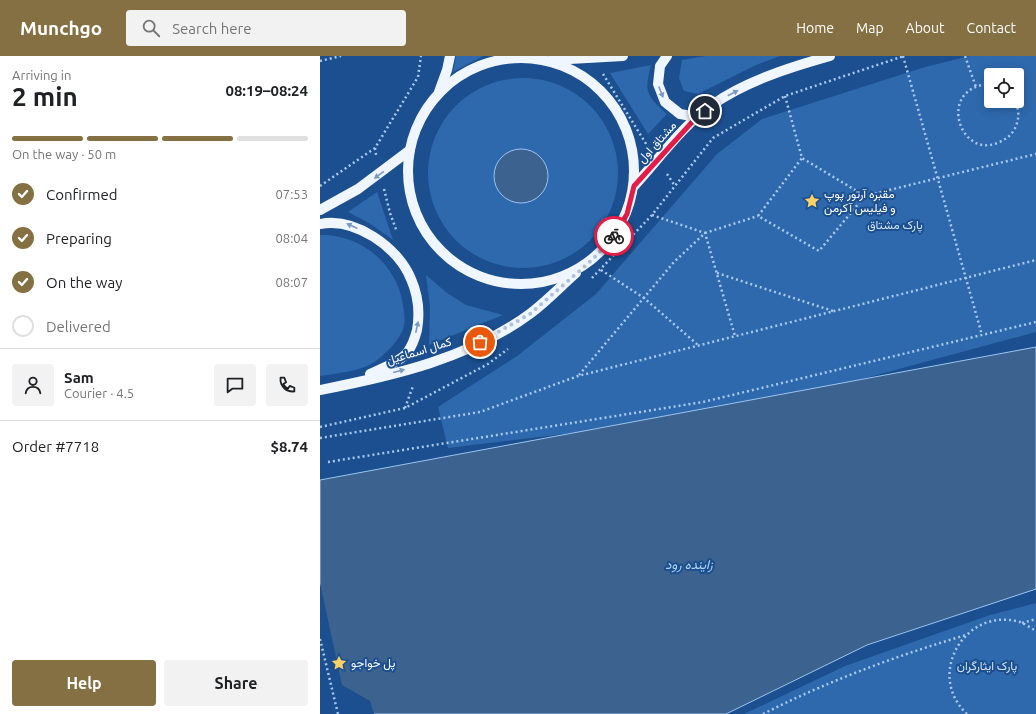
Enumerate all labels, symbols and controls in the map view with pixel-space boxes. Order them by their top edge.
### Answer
search box [126,10,406,46]
text: Munchgo [20,17,102,39]
icon: search [140,17,162,39]
text: Search here [172,20,252,37]
text: Home [796,20,834,36]
text: Map [856,20,884,36]
text: About [906,20,945,36]
text: Contact [967,20,1016,36]
text: Arriving in [12,68,71,82]
map controls [984,68,1024,108]
button: locate [984,68,1024,108]
text: 2 min [12,82,78,111]
text: 08:19–08:24 [225,82,308,99]
one-way arrow [659,87,665,99]
one-way arrow [727,90,739,97]
pin [688,94,722,128]
icon: home [694,100,716,122]
street label: مشتاق اول [635,118,680,166]
text: On the way · 50 m [12,147,116,161]
one-way arrow [374,170,384,178]
icon: check [12,183,34,205]
text: Confirmed [46,186,118,203]
text: 07:53 [275,187,308,201]
place label: مقبره آرتور پوپ و فیلیس آکرمن [824,187,896,216]
place icon: مقبره آرتور پوپ و فیلیس آکرمن [803,192,821,210]
courier [594,216,634,256]
park label: پارک مشتاق [867,218,923,233]
one-way arrow [345,223,357,229]
icon: bike [603,225,625,247]
icon: check [12,227,34,249]
text: Preparing [46,230,112,247]
text: 08:04 [275,231,308,245]
icon: check [12,271,34,293]
text: On the way [46,274,122,291]
text: 08:07 [275,275,308,289]
text: Delivered [46,318,111,335]
one-way arrow [415,321,421,333]
pin [463,325,497,359]
icon: bag [469,331,491,353]
street label: کمال اسماعیل [385,334,453,368]
button: person [12,364,54,406]
button: chat [214,364,256,406]
button: phone [266,364,308,406]
one-way arrow [393,368,405,374]
text: Sam [64,369,94,386]
text: Courier · 4.5 [64,386,134,400]
text: Order #7718 [12,438,99,455]
text: $8.74 [270,438,308,455]
water label: زاینده رود [665,557,713,573]
place icon: پل خواجو [330,654,348,672]
place label: پل خواجو [351,656,395,671]
park label: پارک ایثارگران [957,659,1017,674]
button: Help [12,660,156,706]
button: Share [164,660,308,706]

